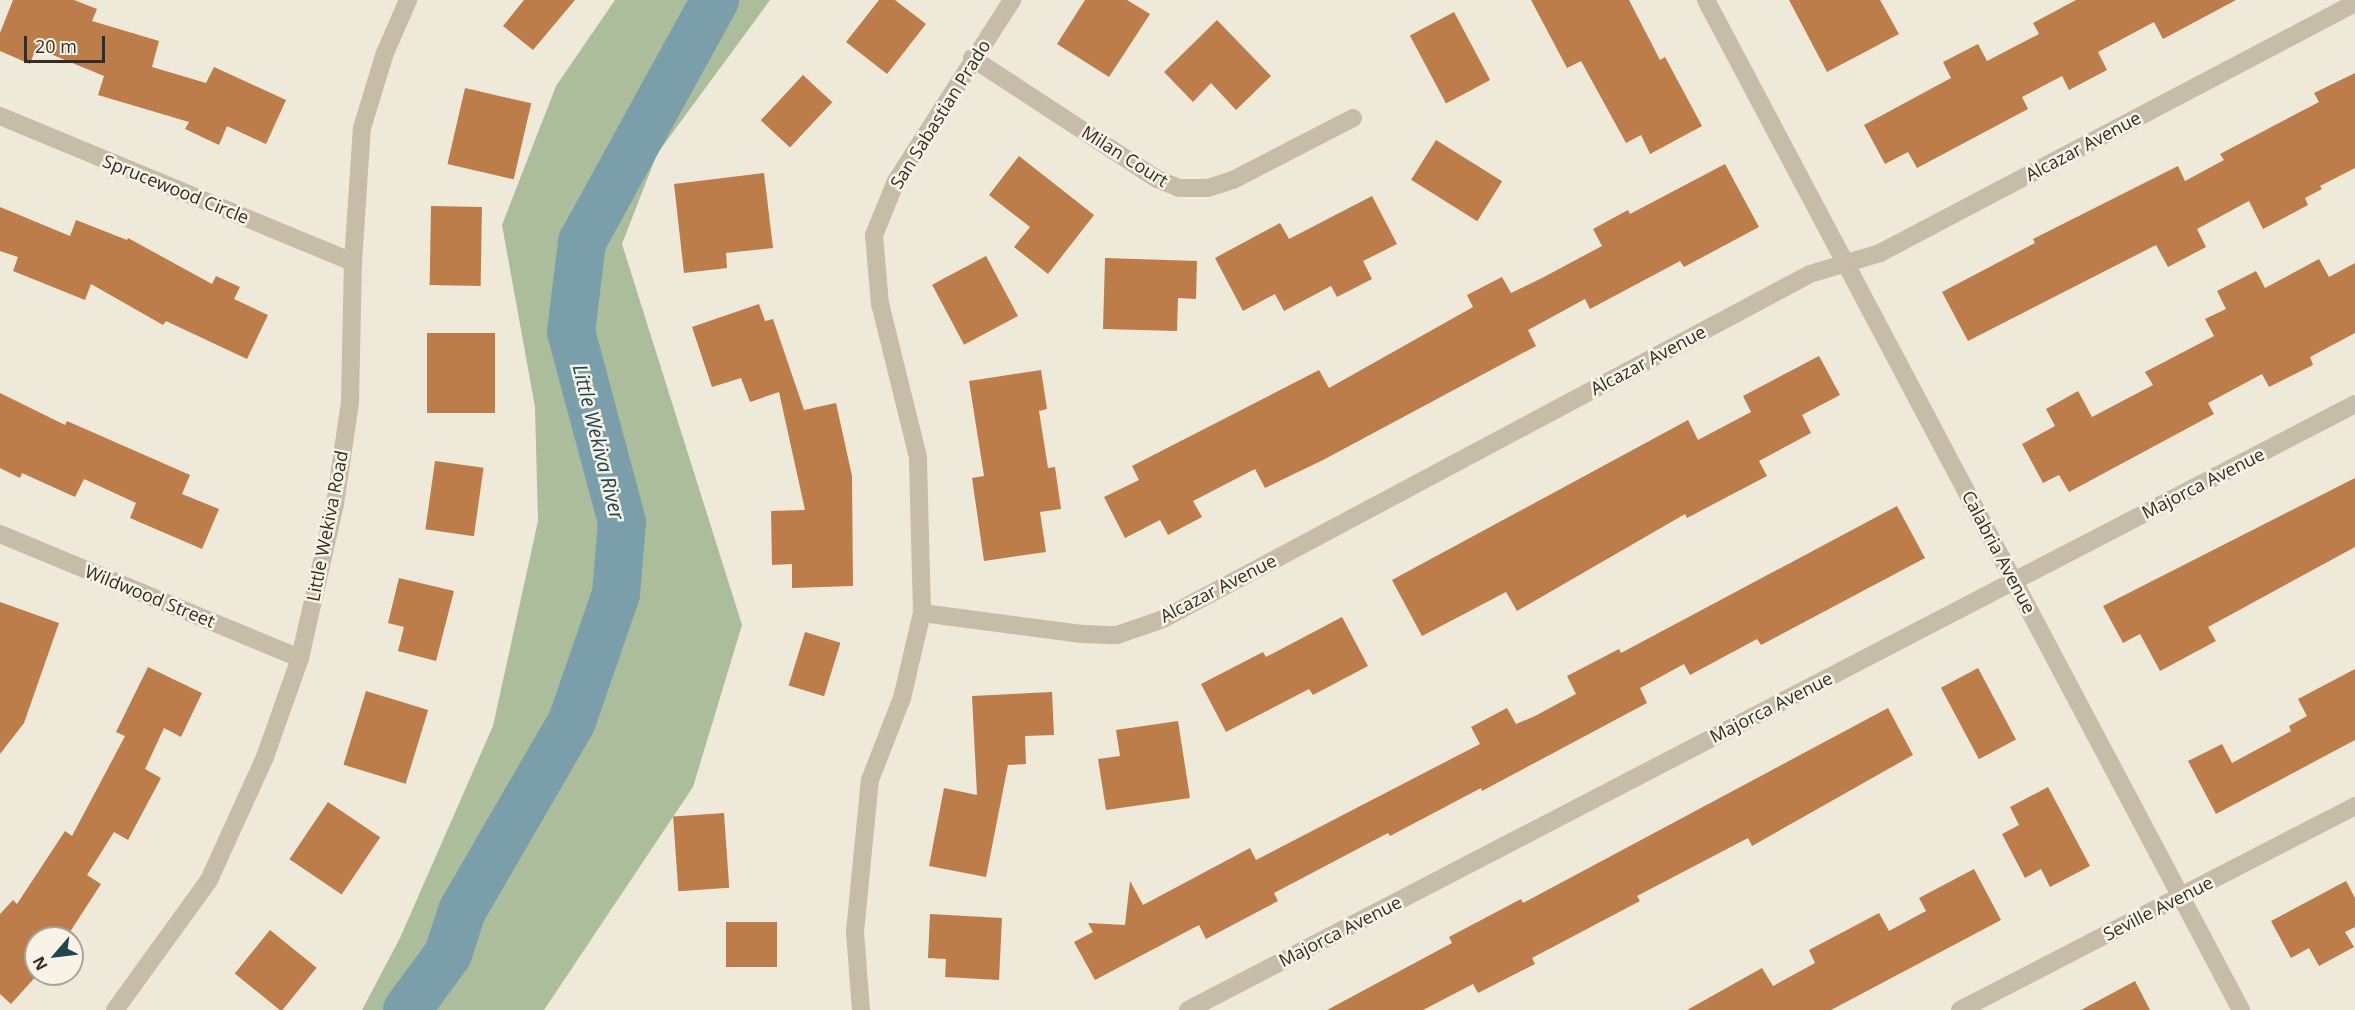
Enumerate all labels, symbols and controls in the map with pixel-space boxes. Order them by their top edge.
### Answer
scale bar [27,24,108,62]
text: 20 m [35,34,77,58]
street label: San Sabastian Prado [885,35,995,193]
street label: Alcazar Avenue [2022,106,2144,186]
street label: Milan Court [1078,121,1172,191]
street label: Sprucewood Circle [100,150,252,228]
street label: Alcazar Avenue [1587,320,1709,400]
water label: Little Wekiva River [568,362,630,522]
street label: Majorca Avenue [2138,443,2268,523]
street label: Little Wekiva Road [302,449,352,603]
street label: Calabria Avenue [1958,487,2040,617]
street label: Alcazar Avenue [1156,549,1280,627]
street label: Wildwood Street [82,560,218,632]
street label: Majorca Avenue [1706,667,1836,747]
street label: Seville Avenue [2100,871,2216,945]
street label: Majorca Avenue [1275,891,1405,971]
north arrow [24,926,84,986]
text: N [27,953,53,974]

